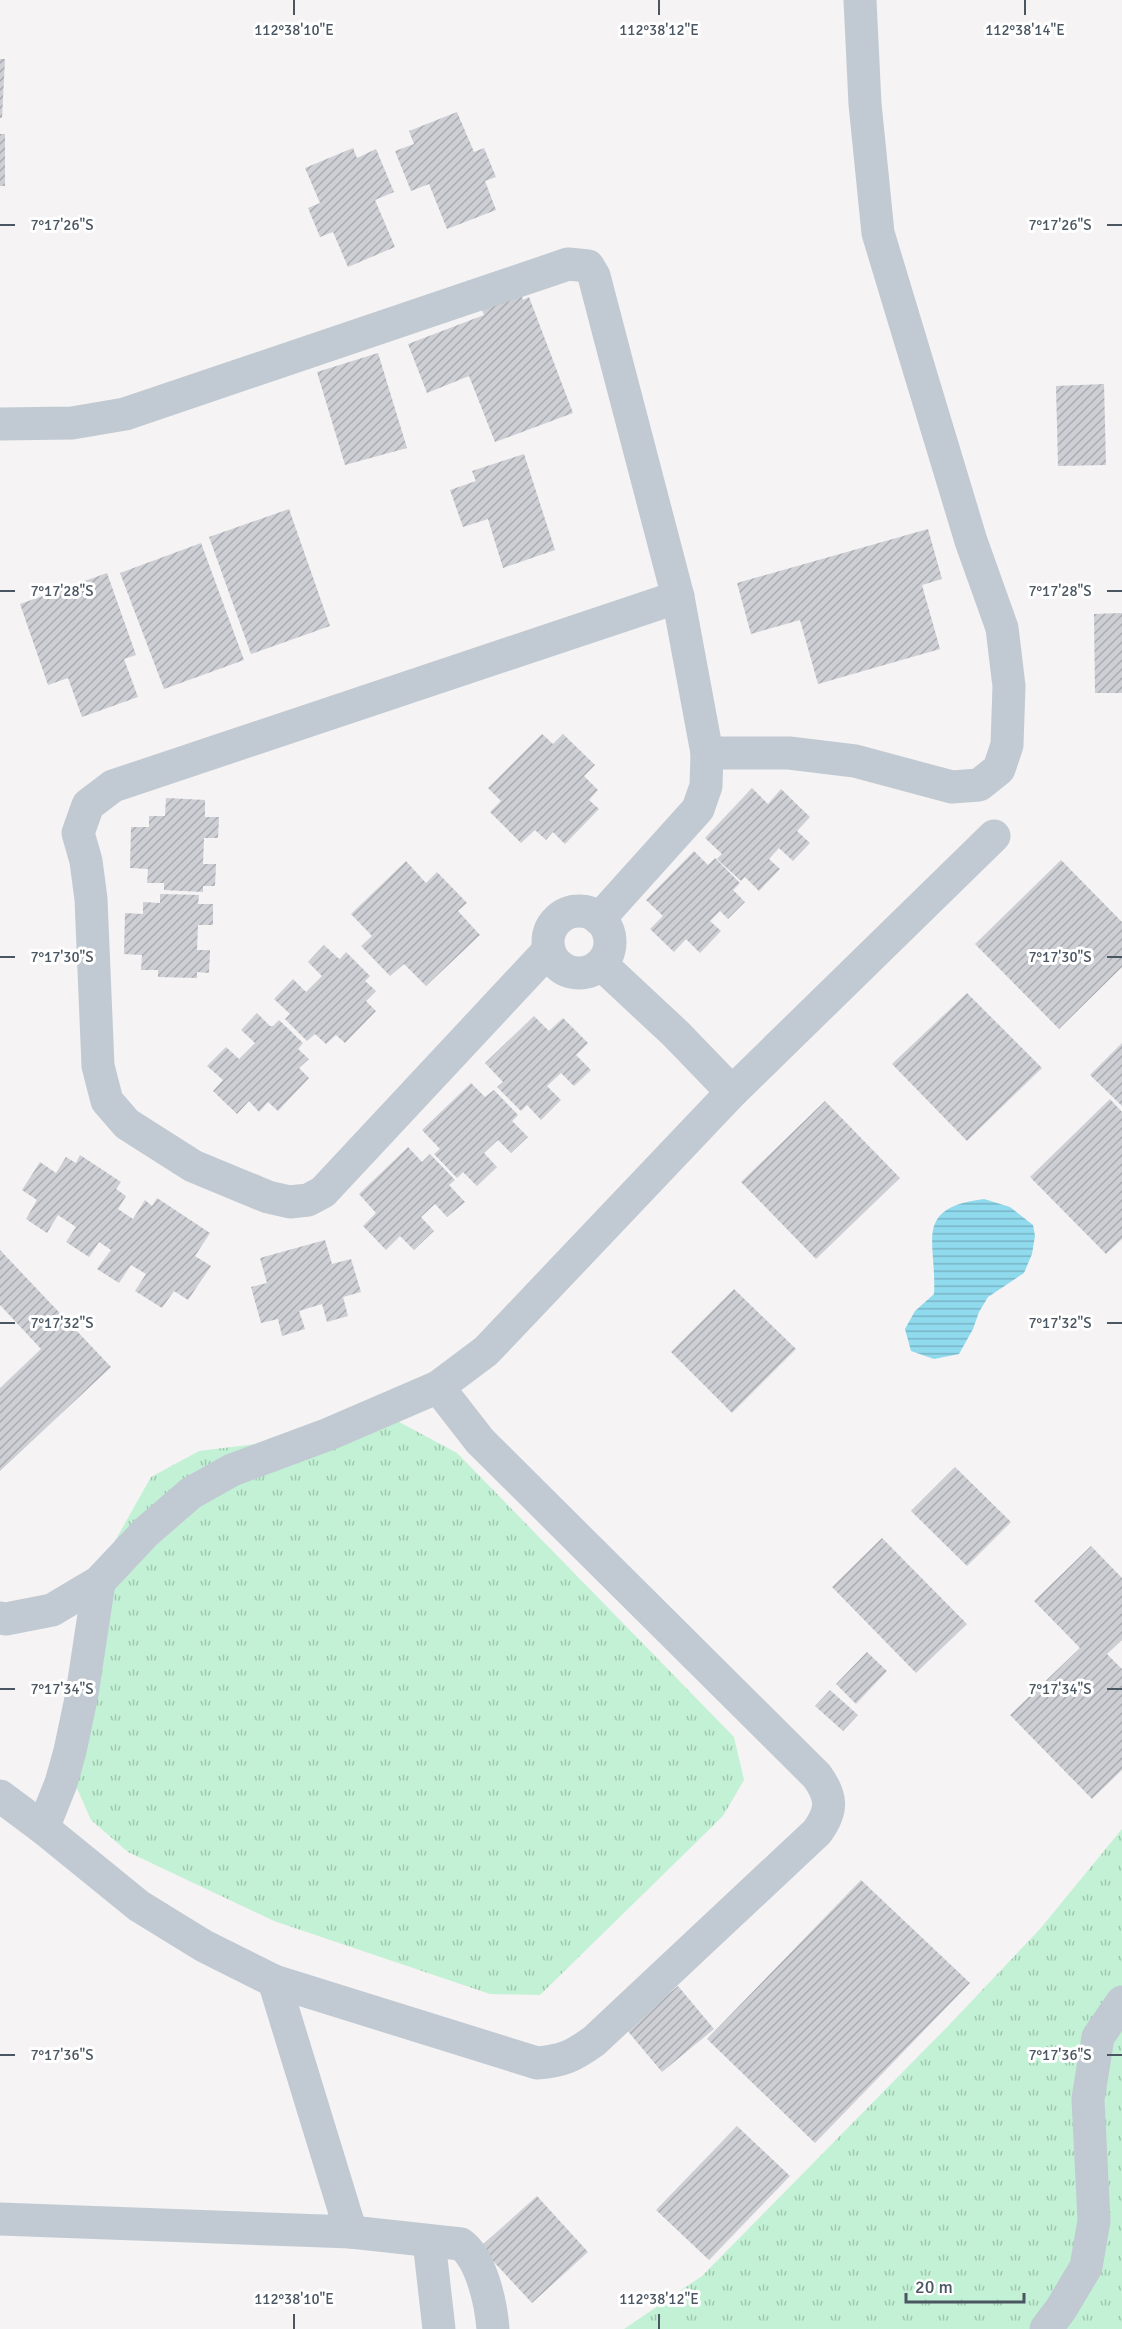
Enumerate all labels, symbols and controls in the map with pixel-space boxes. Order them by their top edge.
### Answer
text: 112°38'10"E [254,21,334,39]
text: 112°38'12"E [619,21,699,39]
text: 112°38'14"E [985,21,1065,39]
text: 7°17'26"S [30,216,94,234]
text: 7°17'26"S [1028,216,1092,234]
text: 7°17'28"S [30,582,94,600]
text: 7°17'28"S [1028,582,1092,600]
text: 7°17'30"S [30,948,94,966]
text: 7°17'30"S [1028,948,1092,966]
text: 7°17'32"S [30,1314,94,1332]
text: 7°17'32"S [1028,1314,1092,1332]
text: 7°17'34"S [30,1680,94,1698]
text: 7°17'34"S [1028,1680,1092,1698]
text: 7°17'36"S [30,2046,94,2064]
text: 7°17'36"S [1028,2046,1092,2064]
scale bar [906,2266,1024,2304]
text: 20 m [915,2276,953,2298]
text: 112°38'10"E [254,2290,334,2308]
text: 112°38'12"E [619,2290,699,2308]

